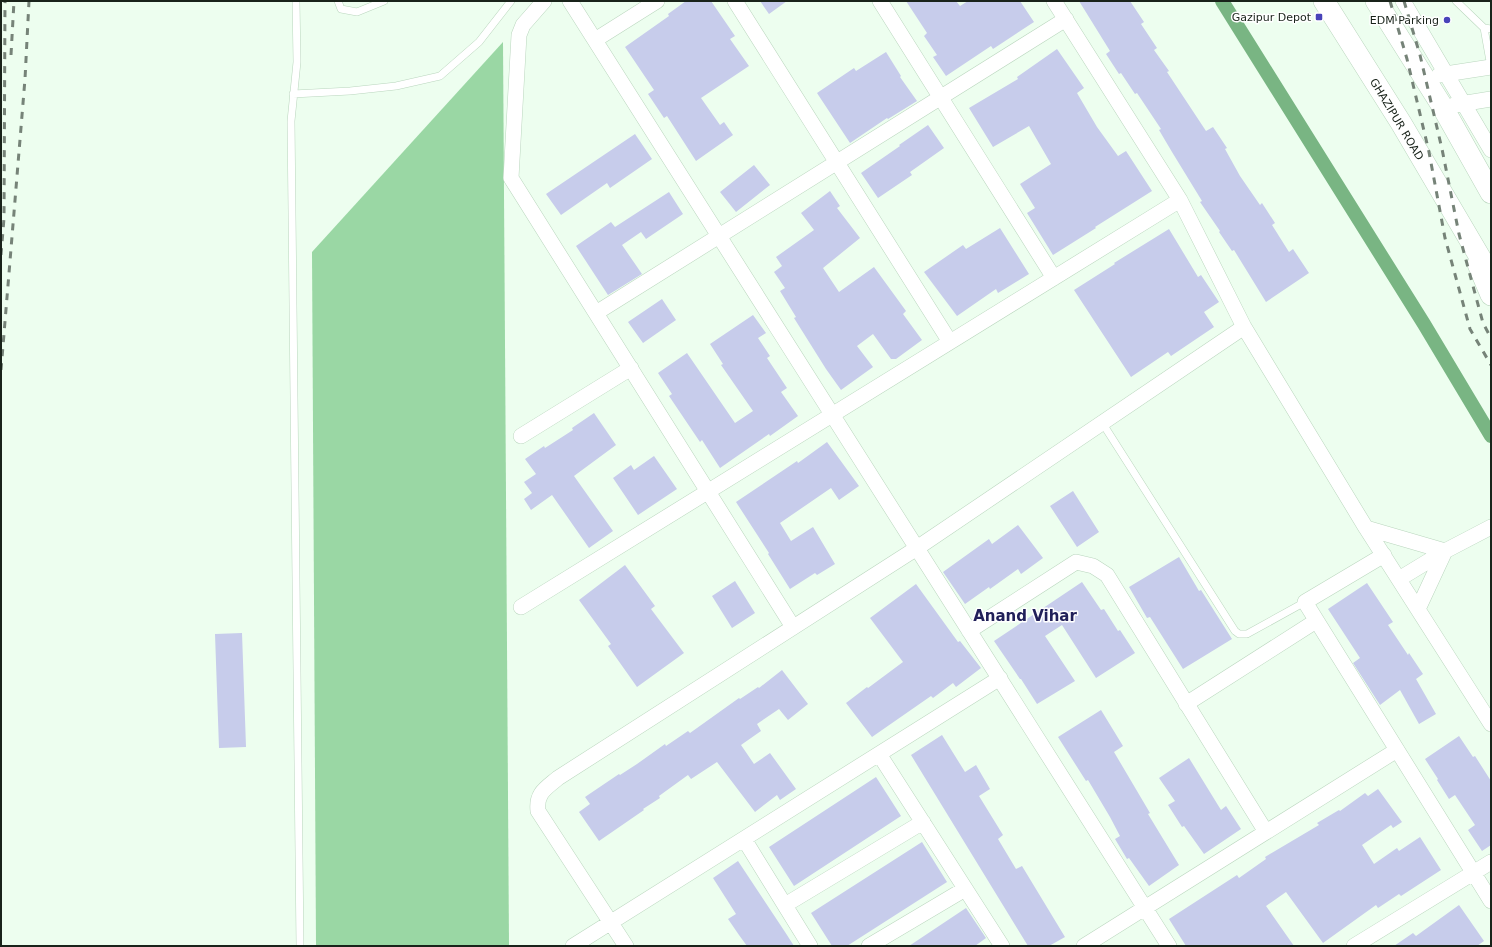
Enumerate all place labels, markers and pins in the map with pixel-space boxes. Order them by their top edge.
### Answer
place label: Gazipur Depot [1232,11,1312,24]
marker: Gazipur Depot [1314,12,1324,22]
place label: EDM Parking [1370,14,1439,27]
marker: EDM Parking [1442,15,1452,25]

